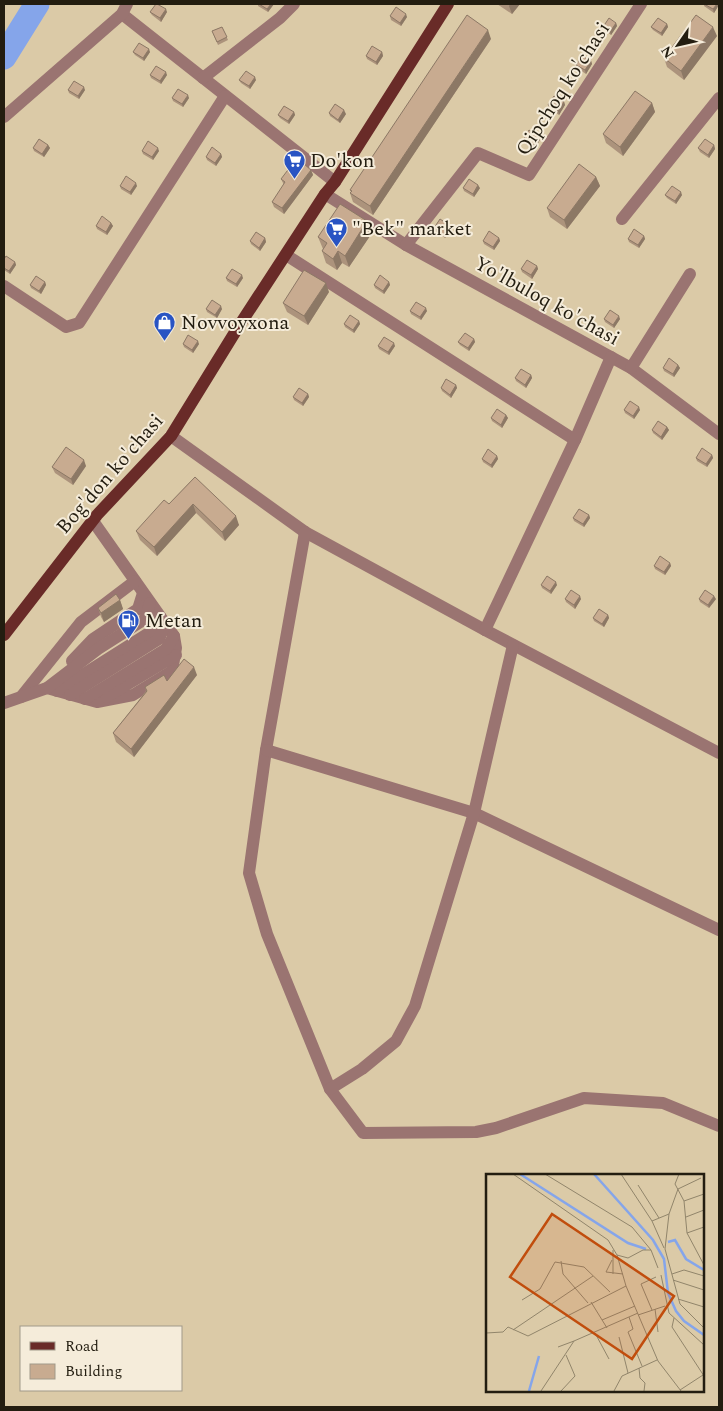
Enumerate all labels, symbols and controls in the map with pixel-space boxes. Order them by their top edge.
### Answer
street label: Qipchoq ko'chasi [508,16,618,162]
north arrow [653,20,703,70]
text: N [656,41,680,63]
place label: Do'kon [310,146,375,176]
supermarket icon: Do'kon [282,149,306,180]
place label: "Bek" market [352,214,472,244]
supermarket icon: "Bek" market [324,217,348,248]
street label: Yo'lbuloq ko'chasi [469,249,625,353]
place label: Novvoyxona [181,308,289,338]
shop icon: Novvoyxona [153,311,177,342]
street label: Bog'don ko'chasi [49,407,171,541]
place label: Metan [145,606,202,636]
fuel station icon: Metan [117,609,141,640]
inset map [486,1174,703,1391]
legend [20,1326,182,1391]
text: Road [65,1335,99,1358]
text: Building [65,1360,122,1383]

